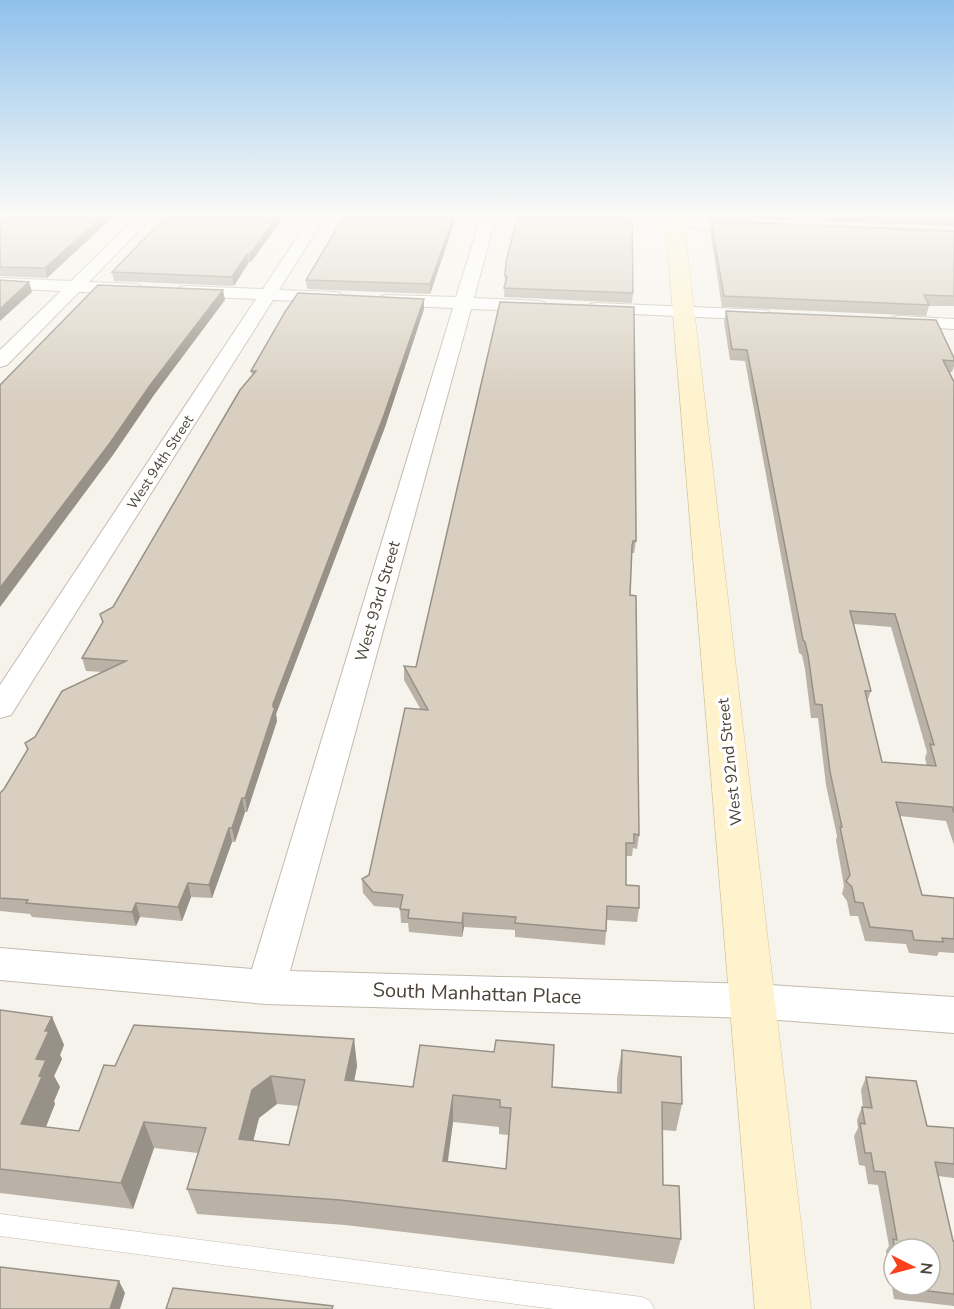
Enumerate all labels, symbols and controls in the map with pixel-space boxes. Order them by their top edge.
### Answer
street label: West 94th Street [123,411,198,513]
street label: West 93rd Street [350,538,406,664]
street label: West 92nd Street [712,697,748,827]
street label: South Manhattan Place [372,976,582,1011]
north arrow [882,1237,942,1297]
text: N [914,1261,937,1276]

